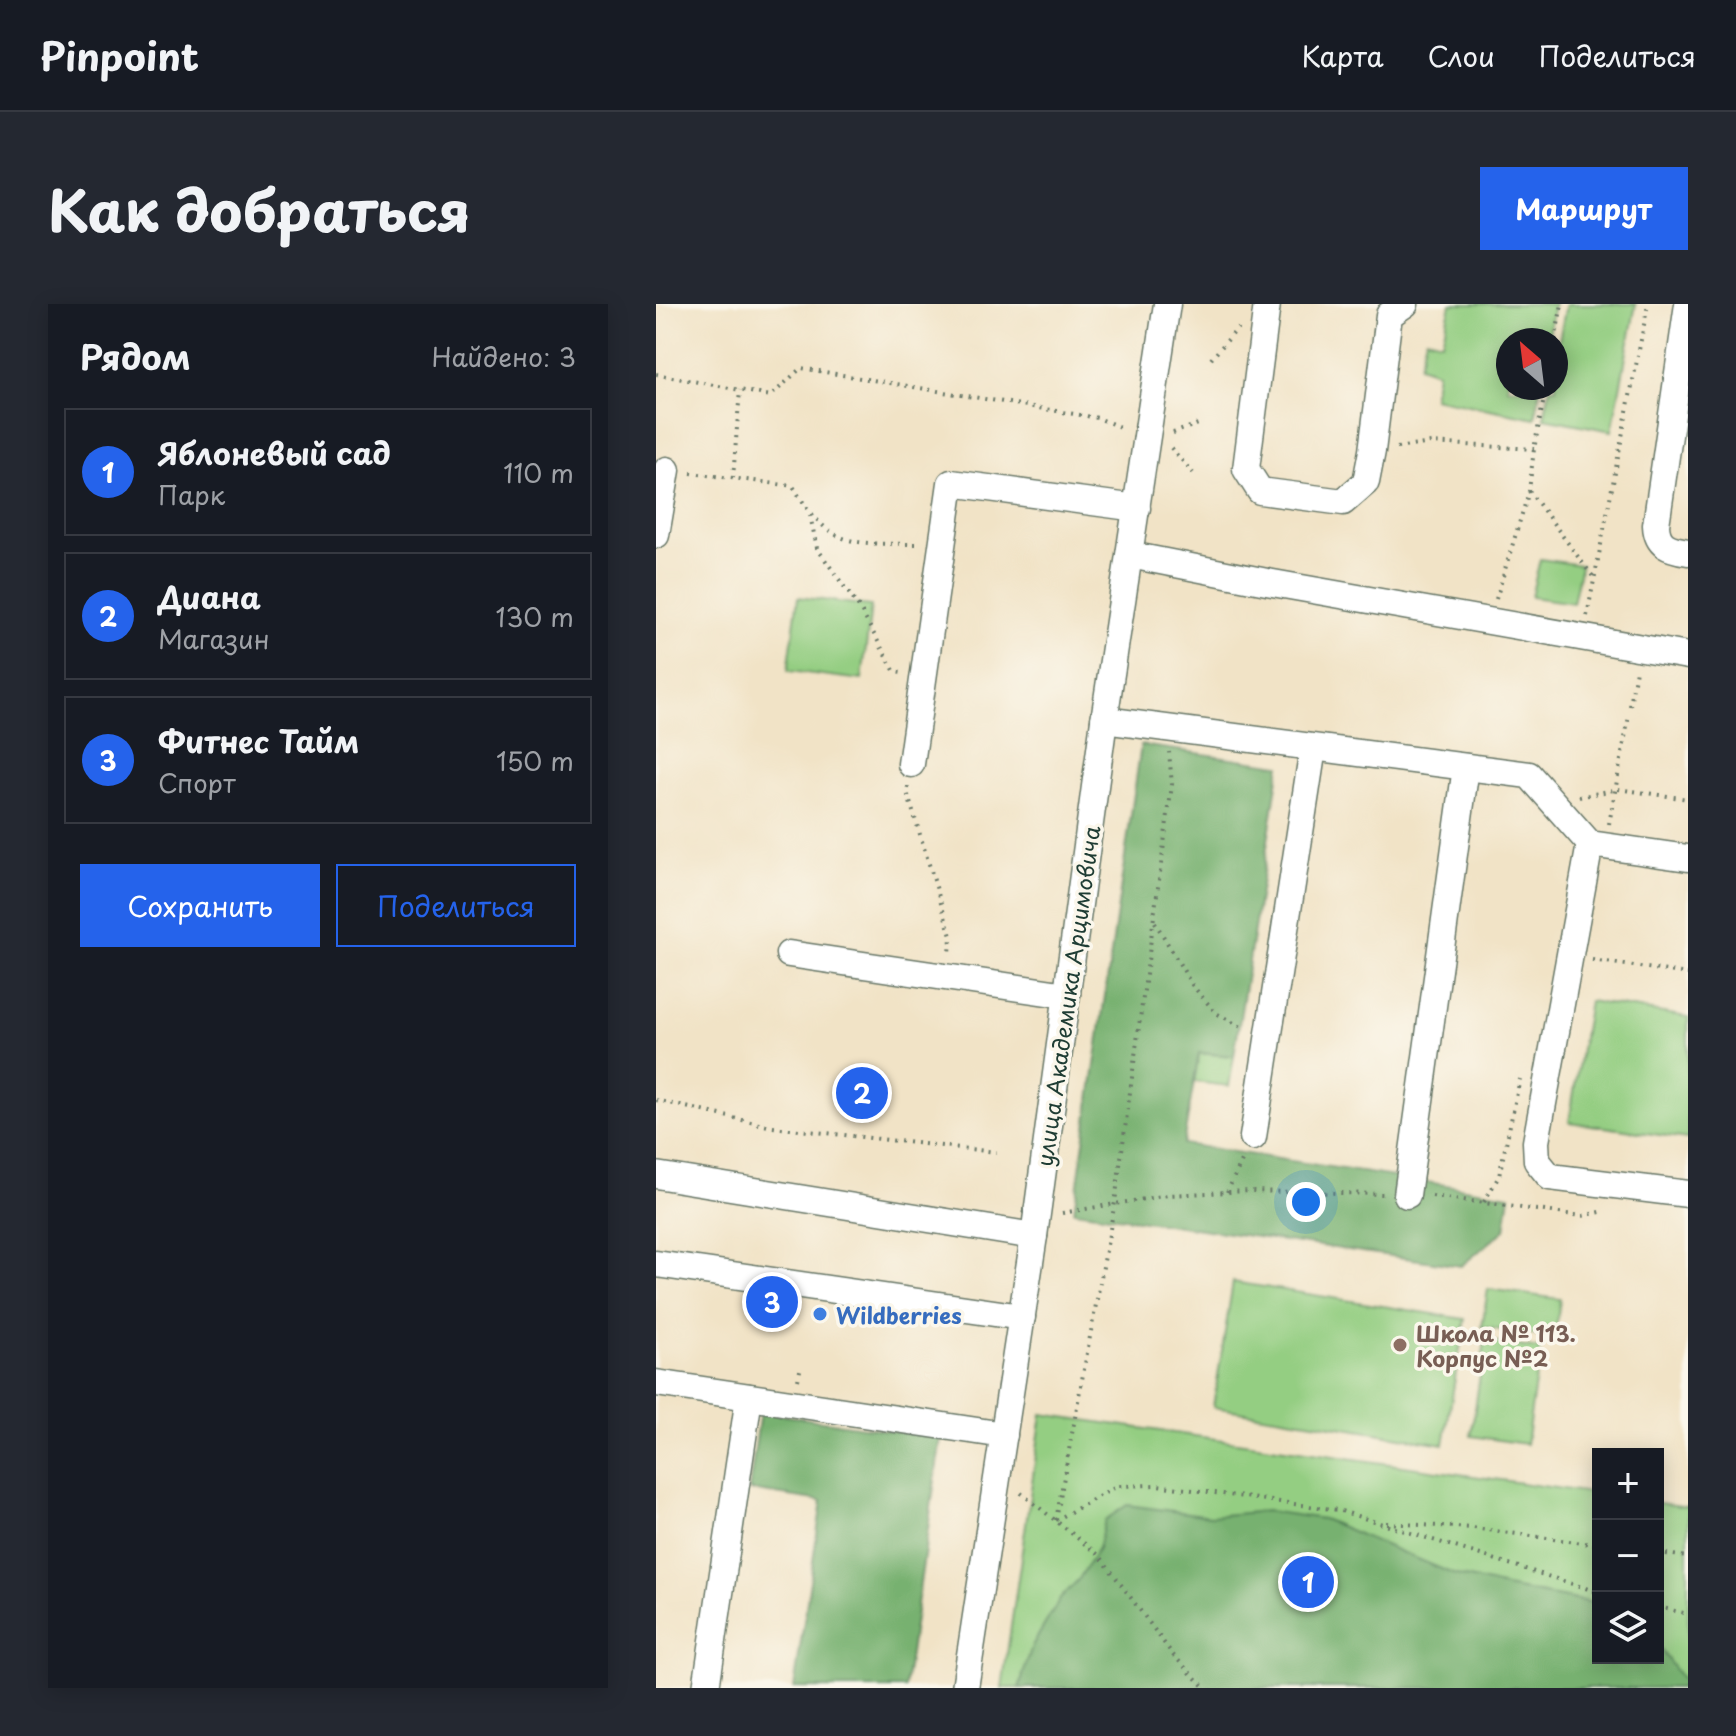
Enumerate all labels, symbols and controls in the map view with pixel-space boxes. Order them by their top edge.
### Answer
text: Pinpoint [40,27,199,84]
text: Карта [1301,34,1384,77]
text: Слои [1428,34,1495,77]
text: Поделиться [1539,34,1696,77]
text: Как добраться [48,166,471,251]
button: Маршрут [1480,167,1688,250]
north arrow [1496,328,1568,400]
text: Рядом [80,330,191,382]
text: Найдено: 3 [432,337,576,376]
text: Яблоневый сад [158,430,391,475]
text: 1 [102,453,114,492]
text: 110 m [503,453,574,492]
text: Парк [158,475,225,514]
text: Диана [158,574,261,619]
text: 2 [99,597,117,636]
text: 130 m [495,597,574,636]
text: Магазин [158,619,269,658]
text: Фитнес Тайм [158,718,359,763]
text: 3 [99,741,117,780]
text: 150 m [496,741,574,780]
text: Спорт [158,763,236,802]
street label: улица Академика Арцимовича [1027,823,1107,1169]
button: Сохранить [80,864,320,947]
button: Поделиться [336,864,576,947]
pin: 2 [836,1063,888,1123]
your location [1286,1182,1326,1222]
pin: 3 [746,1272,798,1332]
place label: Wildberries [836,1298,962,1331]
marker: Wildberries [811,1305,829,1323]
place label: Школа № 113. Корпус №2 [1416,1316,1576,1374]
marker: Школа № 113. Корпус №2 [1391,1336,1409,1354]
map controls [1592,1448,1664,1664]
button: + [1592,1448,1664,1520]
button: − [1592,1520,1664,1592]
pin: 1 [1282,1552,1334,1612]
button: layers [1592,1592,1664,1664]

